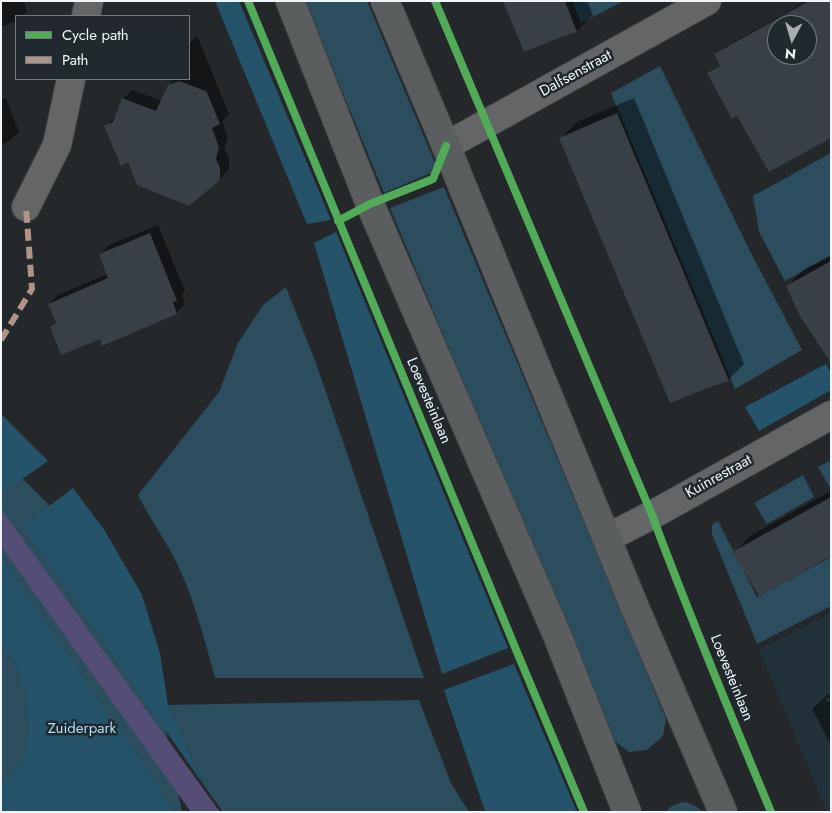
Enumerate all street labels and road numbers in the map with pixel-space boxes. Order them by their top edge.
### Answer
street label: Dalfsenstraat [537,47,615,101]
street label: Loevesteinlaan [402,355,454,447]
street label: Kuinrestraat [683,451,755,503]
street label: Loevesteinlaan [706,632,756,724]

